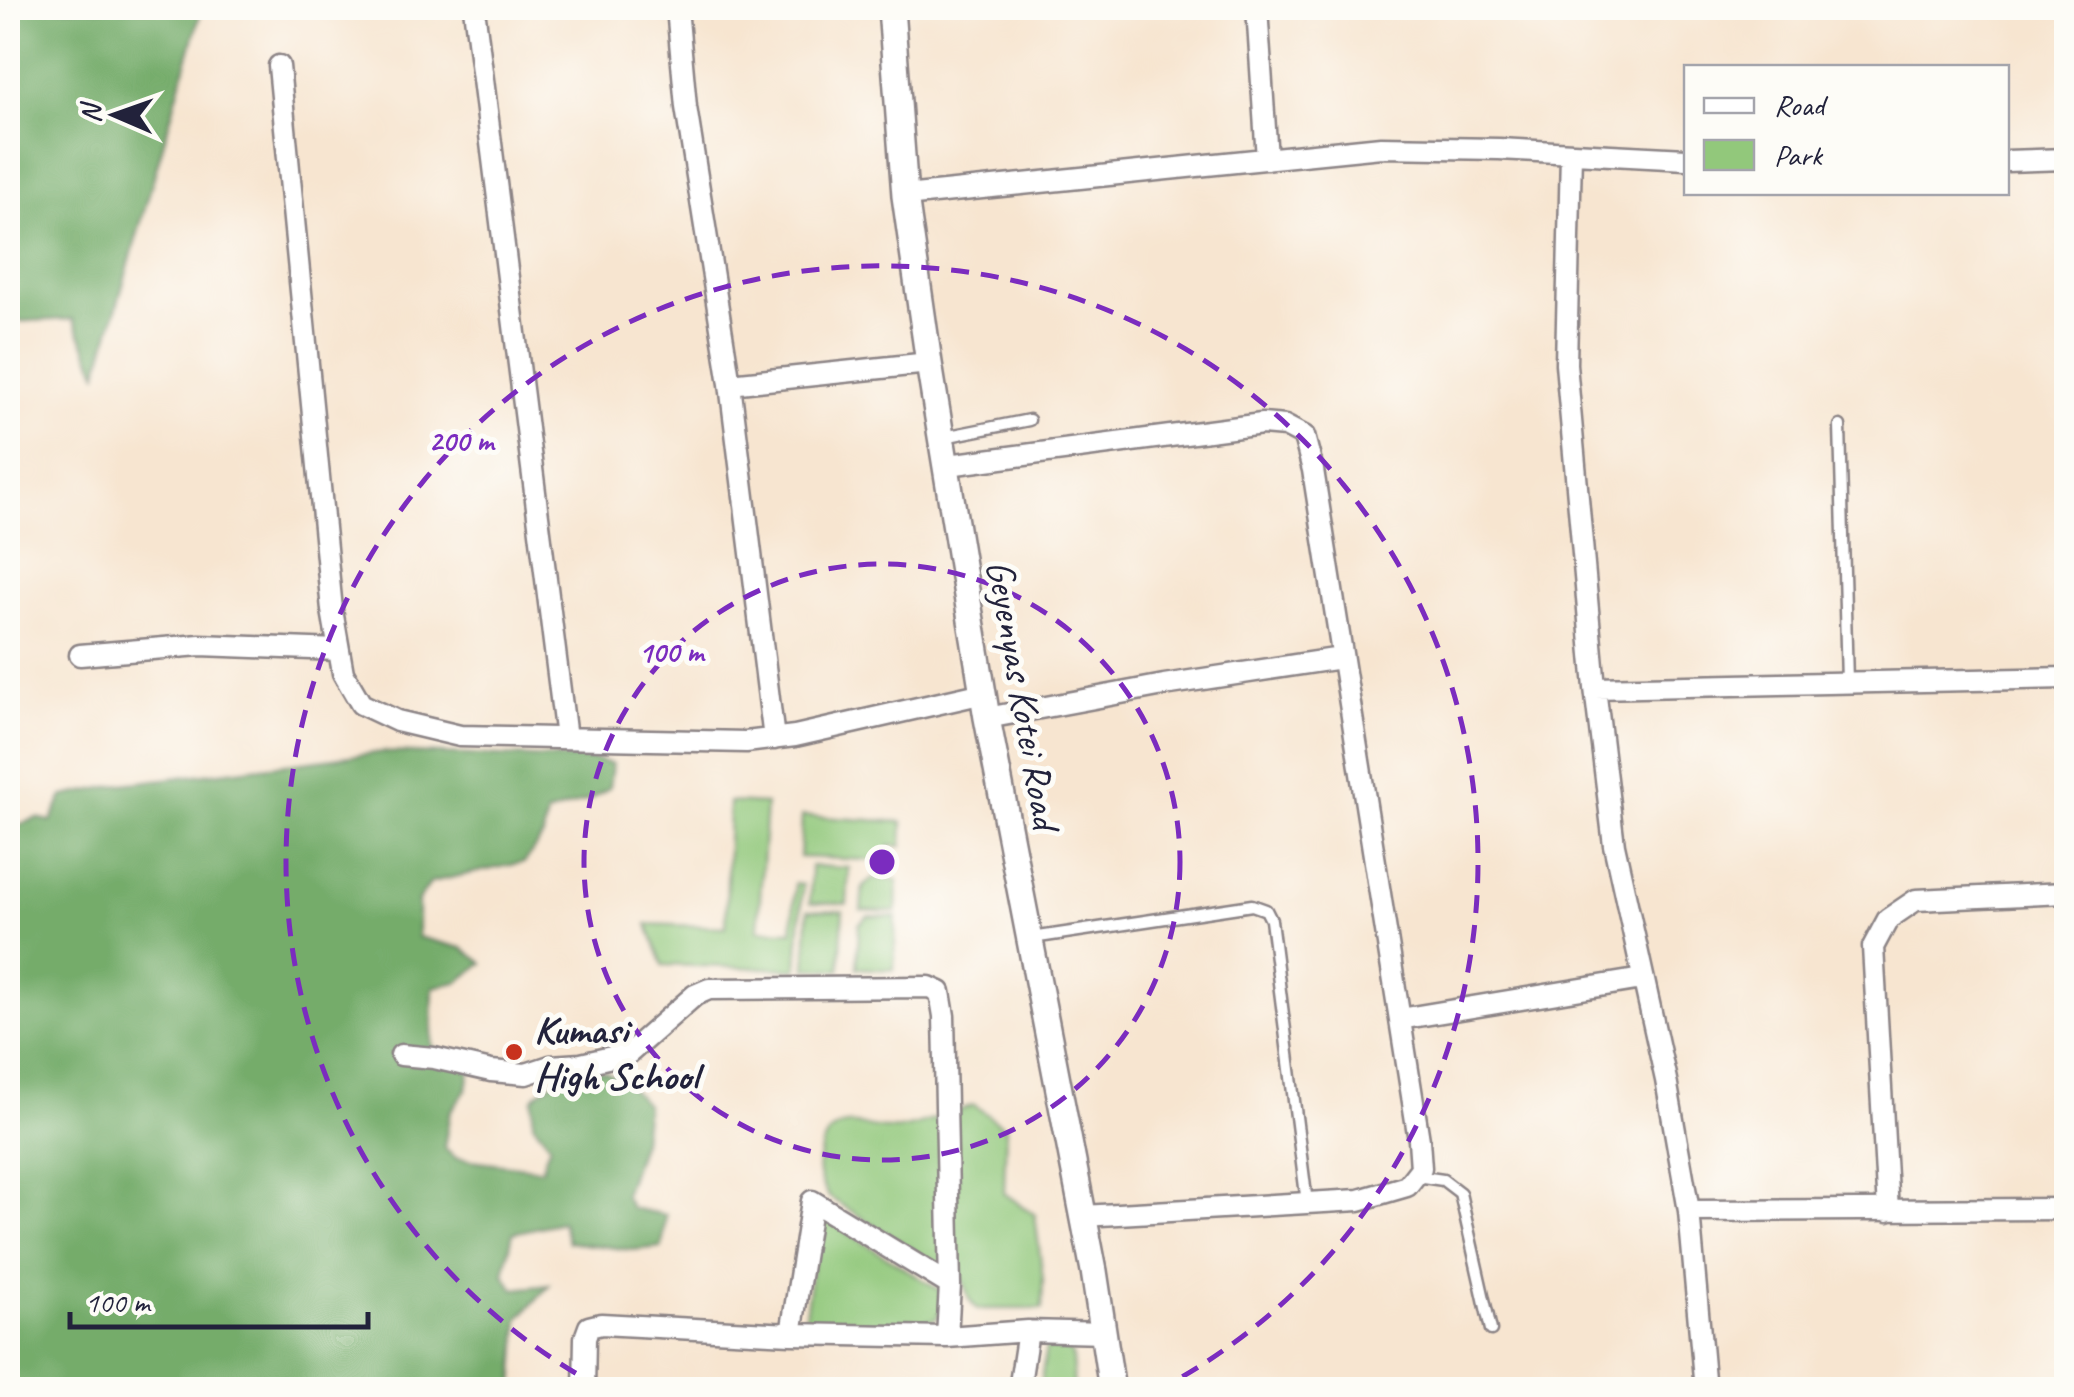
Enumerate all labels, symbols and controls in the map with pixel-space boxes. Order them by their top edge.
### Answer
north arrow [65,65,165,165]
legend [1684,65,2009,195]
text: Road [1774,86,1828,124]
text: N [73,100,108,123]
text: Park [1774,136,1824,174]
text: 200 m [429,422,496,460]
street label: Geyenyas Kotei Road [975,556,1072,838]
text: 100 m [639,633,706,671]
centre of rings [864,844,900,880]
place label: Kumasi High School [534,1005,705,1101]
marker: Kumasi High School [503,1041,525,1063]
scale bar [70,1267,368,1329]
text: 100 m [85,1283,152,1321]

